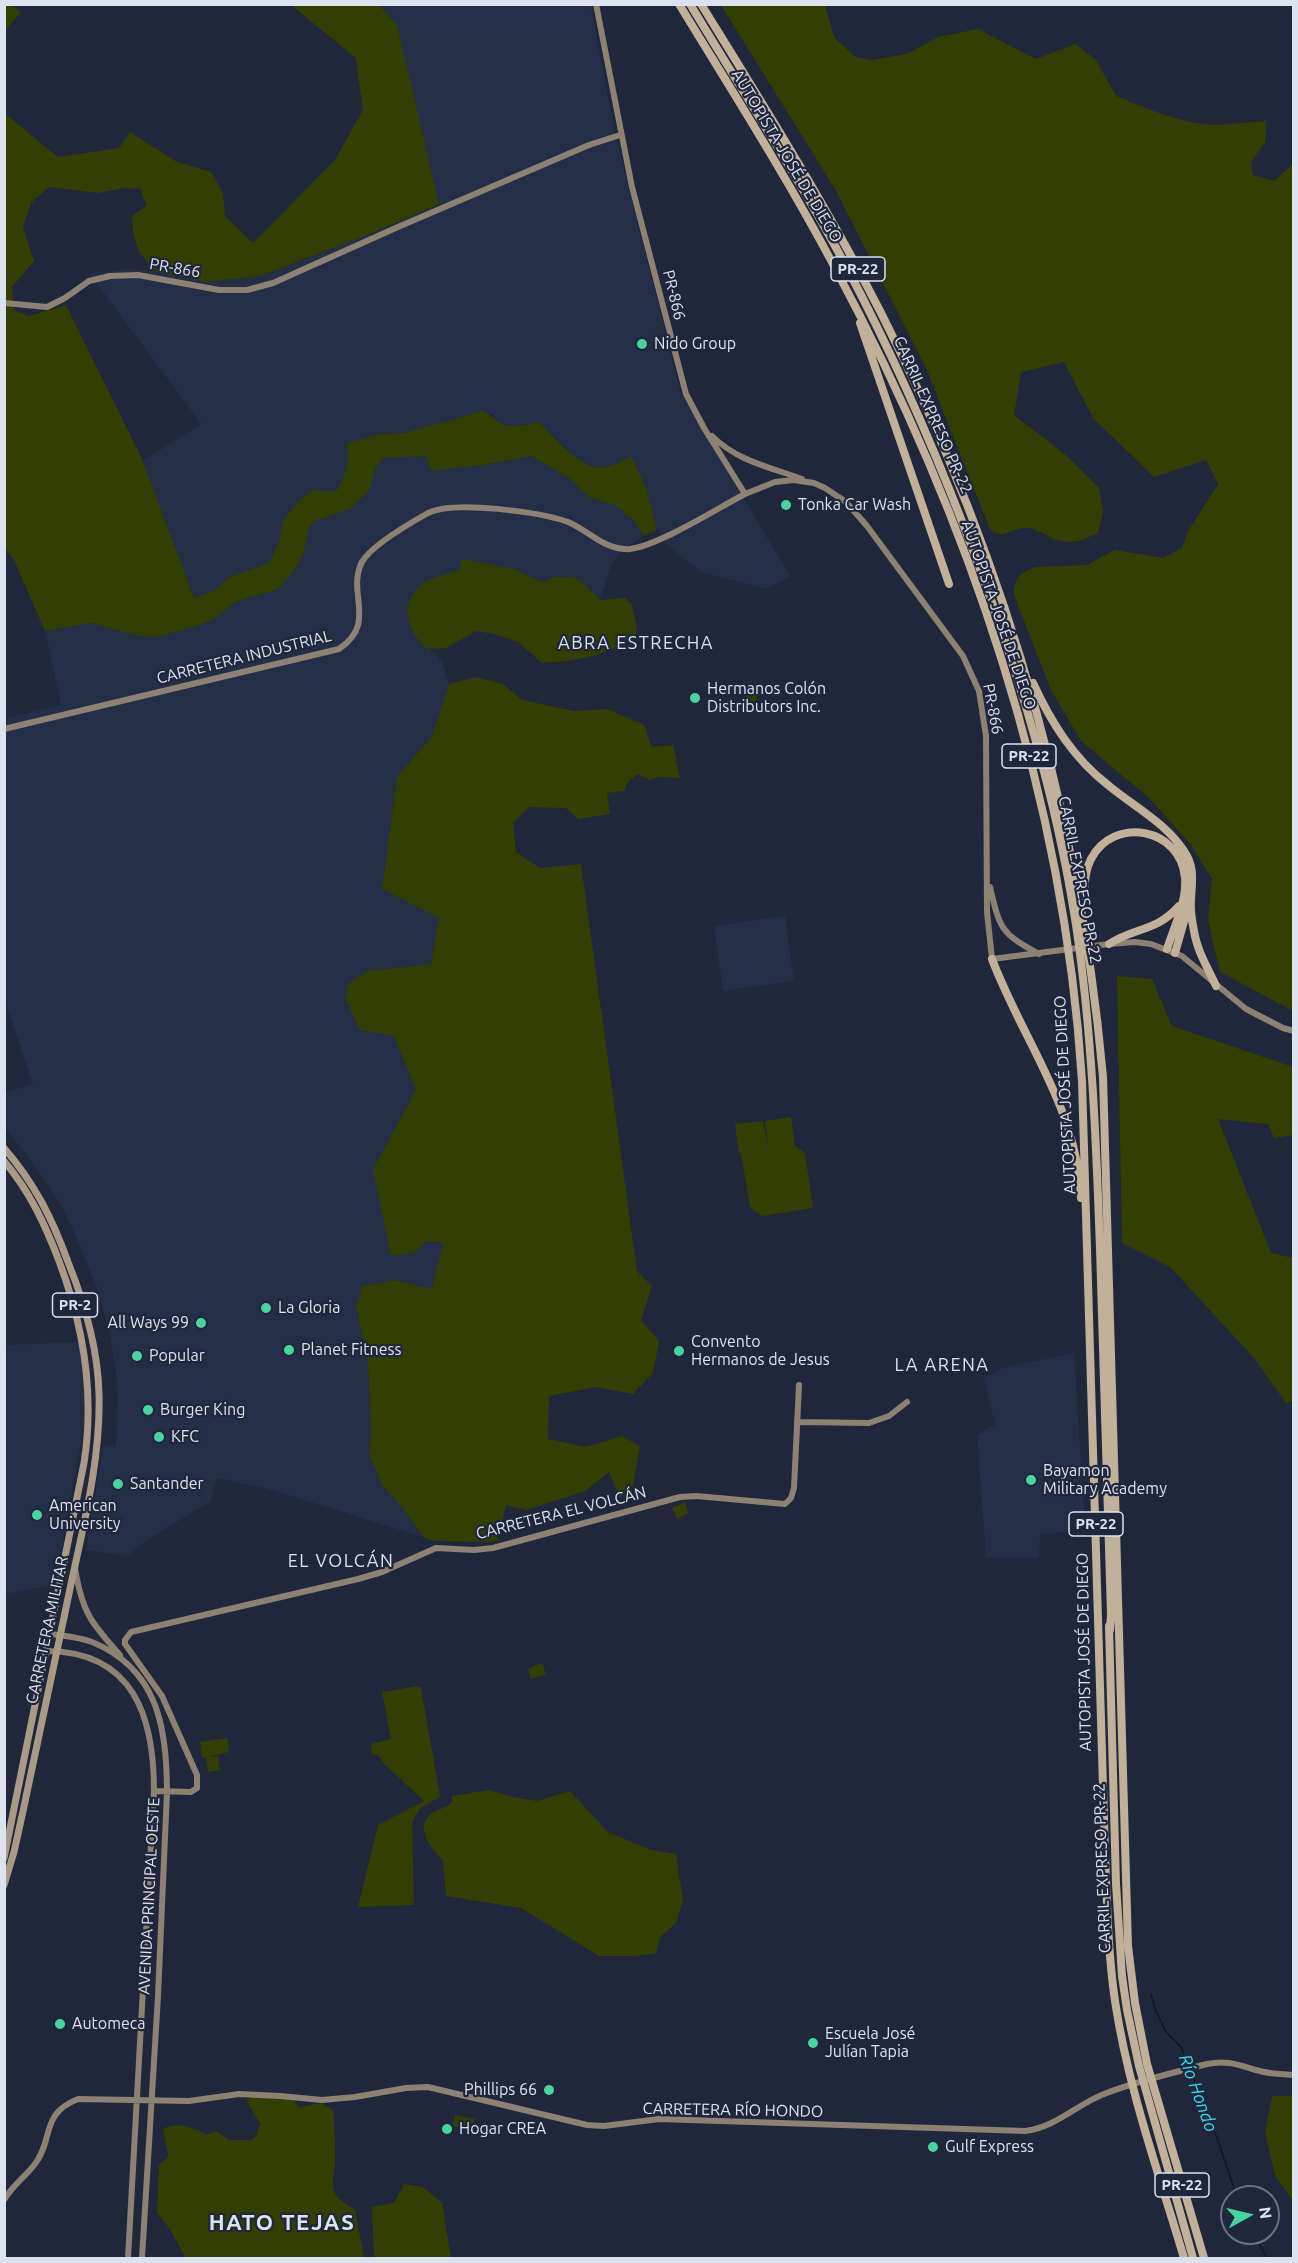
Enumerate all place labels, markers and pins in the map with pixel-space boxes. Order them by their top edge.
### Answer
place label: Nido Group [654,334,736,354]
marker: Nido Group [635,337,649,351]
place label: Tonka Car Wash [798,495,911,515]
marker: Tonka Car Wash [779,498,793,512]
place label: Hermanos Colón Distributors Inc. [707,679,826,717]
marker: Hermanos Colón Distributors Inc. [688,691,702,705]
place label: La Gloria [278,1298,340,1318]
marker: La Gloria [259,1301,273,1315]
place label: All Ways 99 [107,1313,189,1333]
marker: All Ways 99 [194,1316,208,1330]
place label: Convento Hermanos de Jesus [691,1332,830,1370]
place label: Planet Fitness [301,1340,401,1360]
marker: Planet Fitness [282,1343,296,1357]
marker: Convento Hermanos de Jesus [672,1344,686,1358]
place label: Popular [149,1346,205,1366]
marker: Popular [130,1349,144,1363]
place label: Burger King [160,1400,245,1420]
marker: Burger King [141,1403,155,1417]
place label: KFC [171,1427,199,1447]
marker: KFC [152,1430,166,1444]
place label: Bayamon Military Academy [1043,1461,1167,1499]
marker: Bayamon Military Academy [1024,1473,1038,1487]
place label: Santander [130,1474,204,1494]
marker: Santander [111,1477,125,1491]
place label: American University [49,1496,120,1534]
marker: American University [30,1508,44,1522]
place label: Automeca [72,2014,145,2034]
marker: Automeca [53,2017,67,2031]
place label: Escuela José Julían Tapia [825,2024,915,2062]
marker: Escuela José Julían Tapia [806,2036,820,2050]
place label: Phillips 66 [464,2080,537,2100]
marker: Phillips 66 [542,2083,556,2097]
place label: Hogar CREA [459,2119,546,2139]
marker: Hogar CREA [440,2122,454,2136]
place label: Gulf Express [945,2137,1034,2157]
marker: Gulf Express [926,2140,940,2154]

